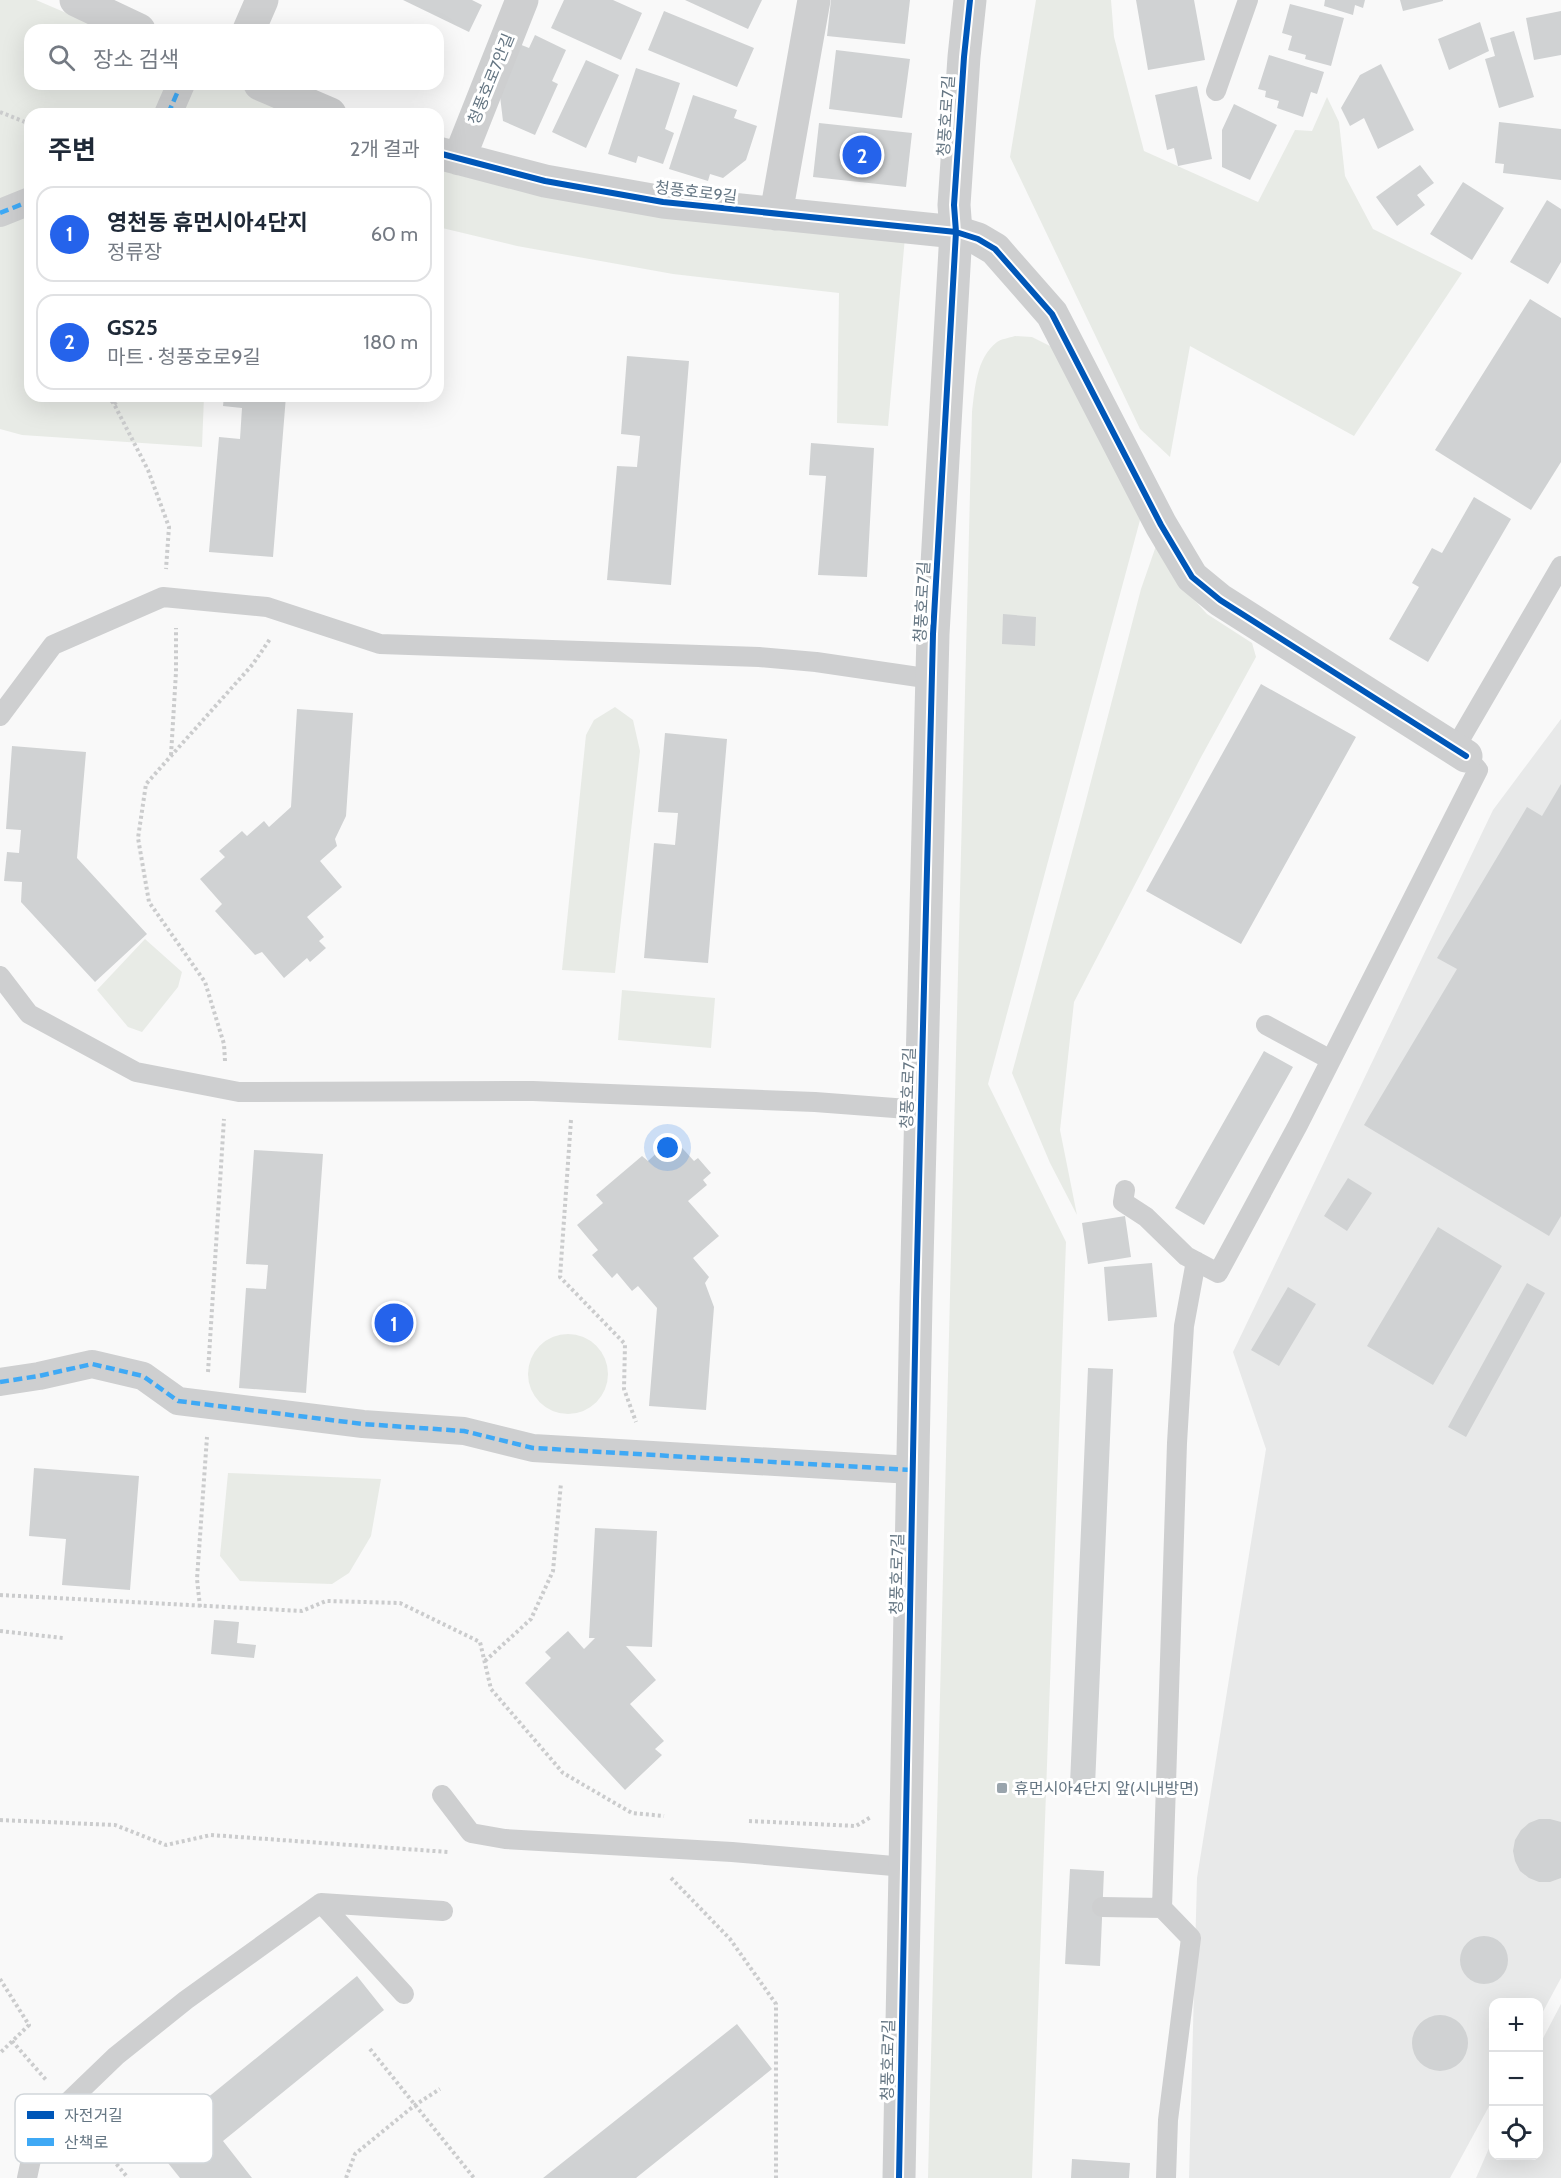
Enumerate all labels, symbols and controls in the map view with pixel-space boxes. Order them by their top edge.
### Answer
search box [24,24,444,90]
street label: 청풍호로7안길 [464,31,518,127]
icon: search [45,41,78,74]
text: 장소 검색 [93,46,179,73]
street label: 청풍호로7길 [934,75,958,157]
pin: 2 [842,132,882,178]
text: 주변 [48,134,96,166]
text: 2개 결과 [350,137,420,161]
street label: 청풍호로9길 [654,178,738,206]
text: 영천동 휴먼시아4단지 [107,209,308,236]
text: 1 [66,222,73,246]
text: 60 m [371,222,418,246]
text: 정류장 [107,240,162,264]
text: GS25 [107,314,158,341]
text: 2 [64,330,75,354]
text: 180 m [363,330,418,354]
text: 마트 · 청풍호로9길 [107,345,261,369]
street label: 청풍호로7길 [910,561,934,643]
street label: 청풍호로7길 [897,1047,919,1129]
your location [653,1133,682,1162]
pin: 1 [374,1300,414,1346]
street label: 청풍호로7길 [887,1533,907,1615]
place label: 휴먼시아4단지 앞(시내방면) [1014,1779,1199,1798]
marker: 휴먼시아4단지 앞(시내방면) [995,1781,1009,1795]
map controls [1489,1998,1543,2160]
button: + [1489,1998,1543,2052]
street label: 청풍호로7길 [878,2019,898,2101]
button: − [1489,2052,1543,2106]
legend [15,2094,213,2163]
text: 자전거길 [64,2106,123,2125]
button: locate [1489,2106,1543,2160]
text: 산책로 [64,2133,108,2152]

